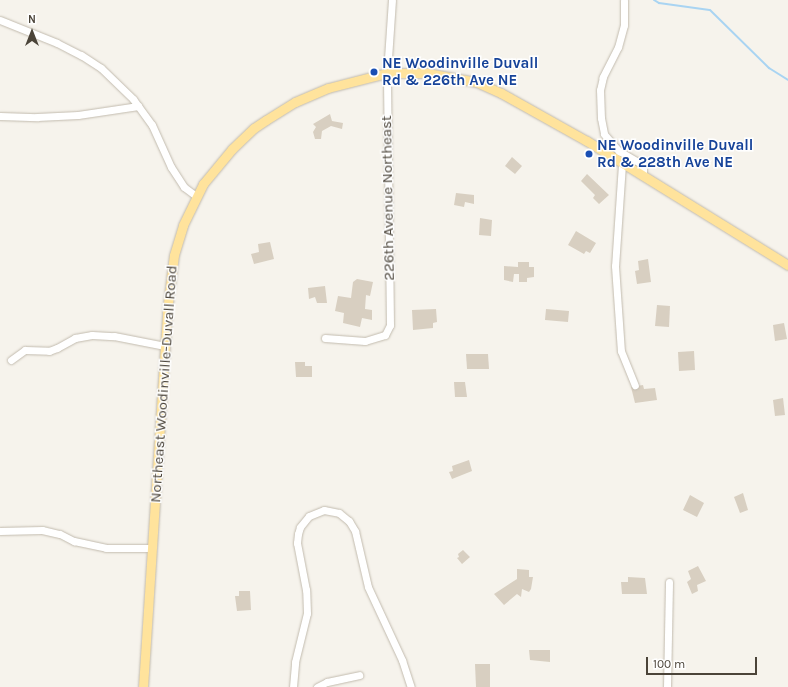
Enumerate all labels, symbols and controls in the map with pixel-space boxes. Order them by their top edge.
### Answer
north arrow [12,12,52,52]
text: N [28,13,36,26]
place label: NE Woodinville Duvall Rd & 226th Ave NE [382,54,538,89]
marker: NE Woodinville Duvall Rd & 226th Ave NE [369,67,379,77]
street label: 226th Avenue Northeast [378,115,398,281]
place label: NE Woodinville Duvall Rd & 228th Ave NE [597,136,753,171]
marker: NE Woodinville Duvall Rd & 228th Ave NE [584,149,594,159]
street label: Northeast Woodinville-Duvall Road [147,265,181,503]
scale bar [648,649,759,675]
text: 100 m [653,657,685,671]

